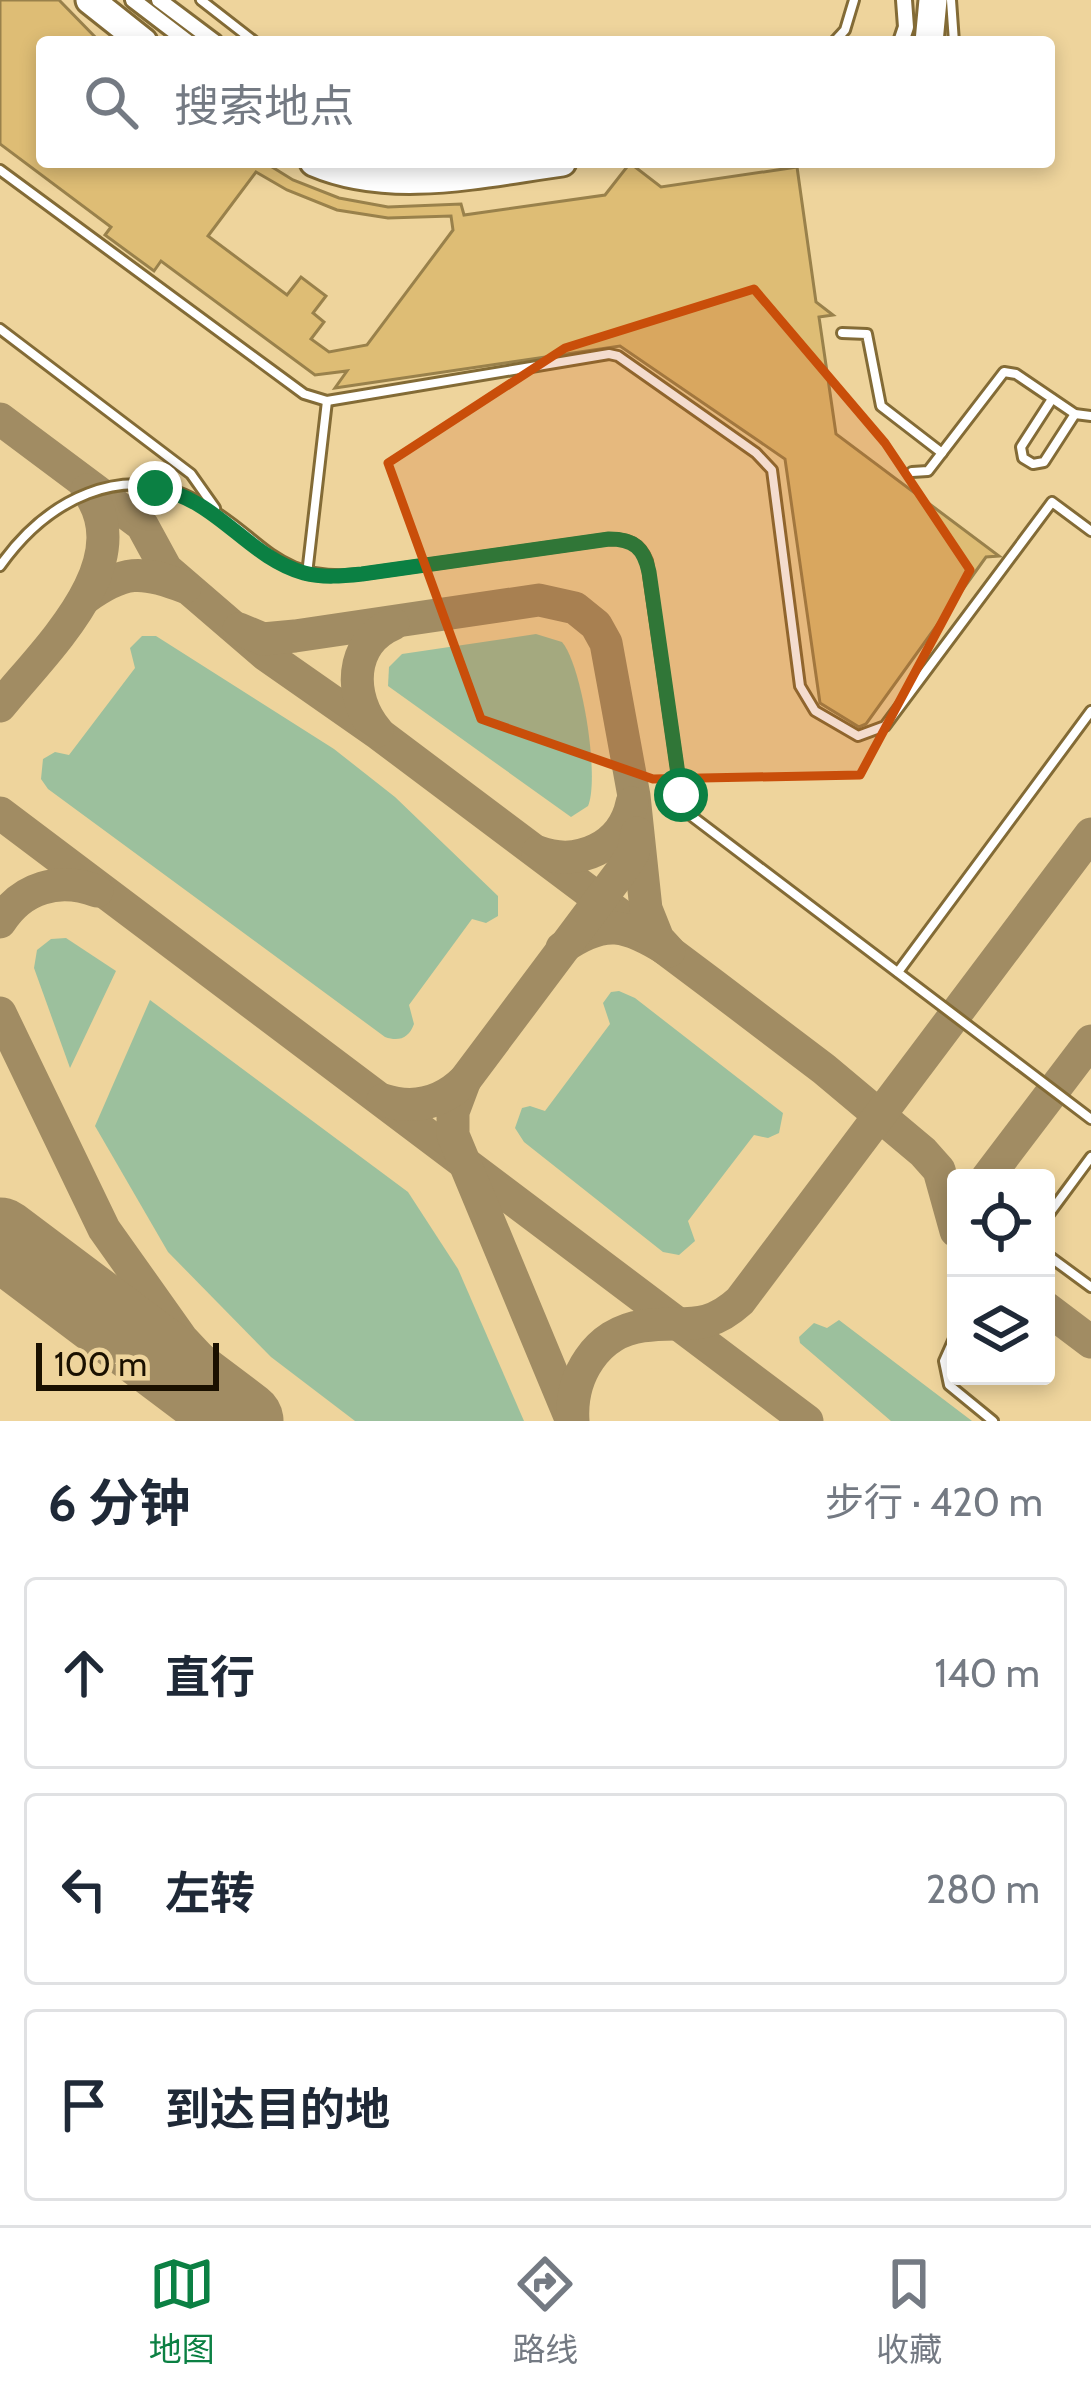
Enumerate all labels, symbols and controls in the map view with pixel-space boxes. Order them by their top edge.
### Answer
search box [36,36,1055,168]
icon: search [78,69,144,135]
text: 搜索地点 [174,79,354,133]
route end [128,461,182,515]
route start [654,768,708,822]
map controls [947,1169,1055,1385]
button: locate [947,1169,1055,1277]
button: layers [947,1277,1055,1385]
scale bar [36,1337,219,1390]
text: 100 m [54,1344,147,1384]
text: 6 分钟 [48,1472,190,1534]
text: 步行 · 420 m [825,1478,1043,1526]
icon: ahead [51,1640,117,1706]
text: 140 m [935,1649,1040,1697]
text: 直行 [165,1650,255,1704]
icon: left [51,1856,117,1922]
text: 280 m [926,1865,1040,1913]
text: 左转 [165,1866,255,1920]
icon: arrive [51,2072,117,2138]
text: 到达目的地 [165,2082,390,2136]
tab: 地图 [149,2251,215,2371]
tab: 路线 [512,2251,578,2371]
tab: 收藏 [876,2251,942,2371]

